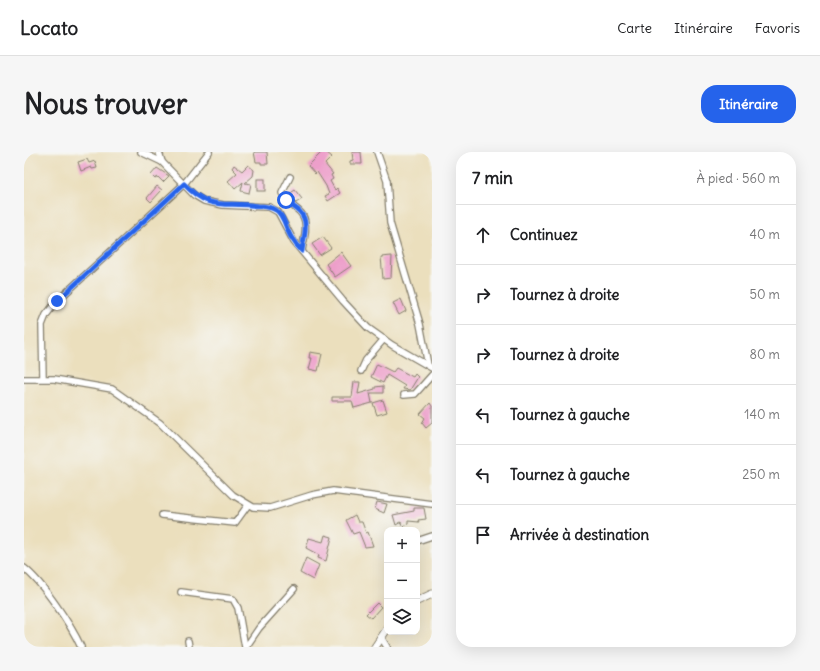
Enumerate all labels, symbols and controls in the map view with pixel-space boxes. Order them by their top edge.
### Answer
text: Locato [20,16,78,40]
text: Carte [617,19,652,37]
text: Itinéraire [674,19,733,37]
text: Favoris [755,19,800,37]
button: Itinéraire [701,85,796,123]
text: Nous trouver [24,86,187,122]
text: 7 min [472,167,513,189]
text: À pied · 560 m [696,170,780,187]
route start [277,191,295,209]
icon: ahead [472,224,494,246]
text: Continuez [510,225,578,244]
text: 40 m [749,226,780,243]
icon: right [472,284,494,306]
text: Tournez à droite [510,285,619,304]
text: 50 m [749,286,780,303]
route end [48,292,66,310]
icon: right [472,344,494,366]
text: Tournez à droite [510,345,619,364]
text: 80 m [749,346,780,363]
icon: left [472,404,494,426]
text: Tournez à gauche [510,405,630,424]
text: 140 m [744,406,780,423]
icon: left [472,464,494,486]
text: Tournez à gauche [510,465,630,484]
text: 250 m [742,466,780,483]
icon: arrive [472,524,494,546]
text: Arrivée à destination [510,525,649,544]
map controls [384,527,420,635]
button: + [384,527,420,563]
button: − [384,563,420,599]
button: layers [384,599,420,635]

